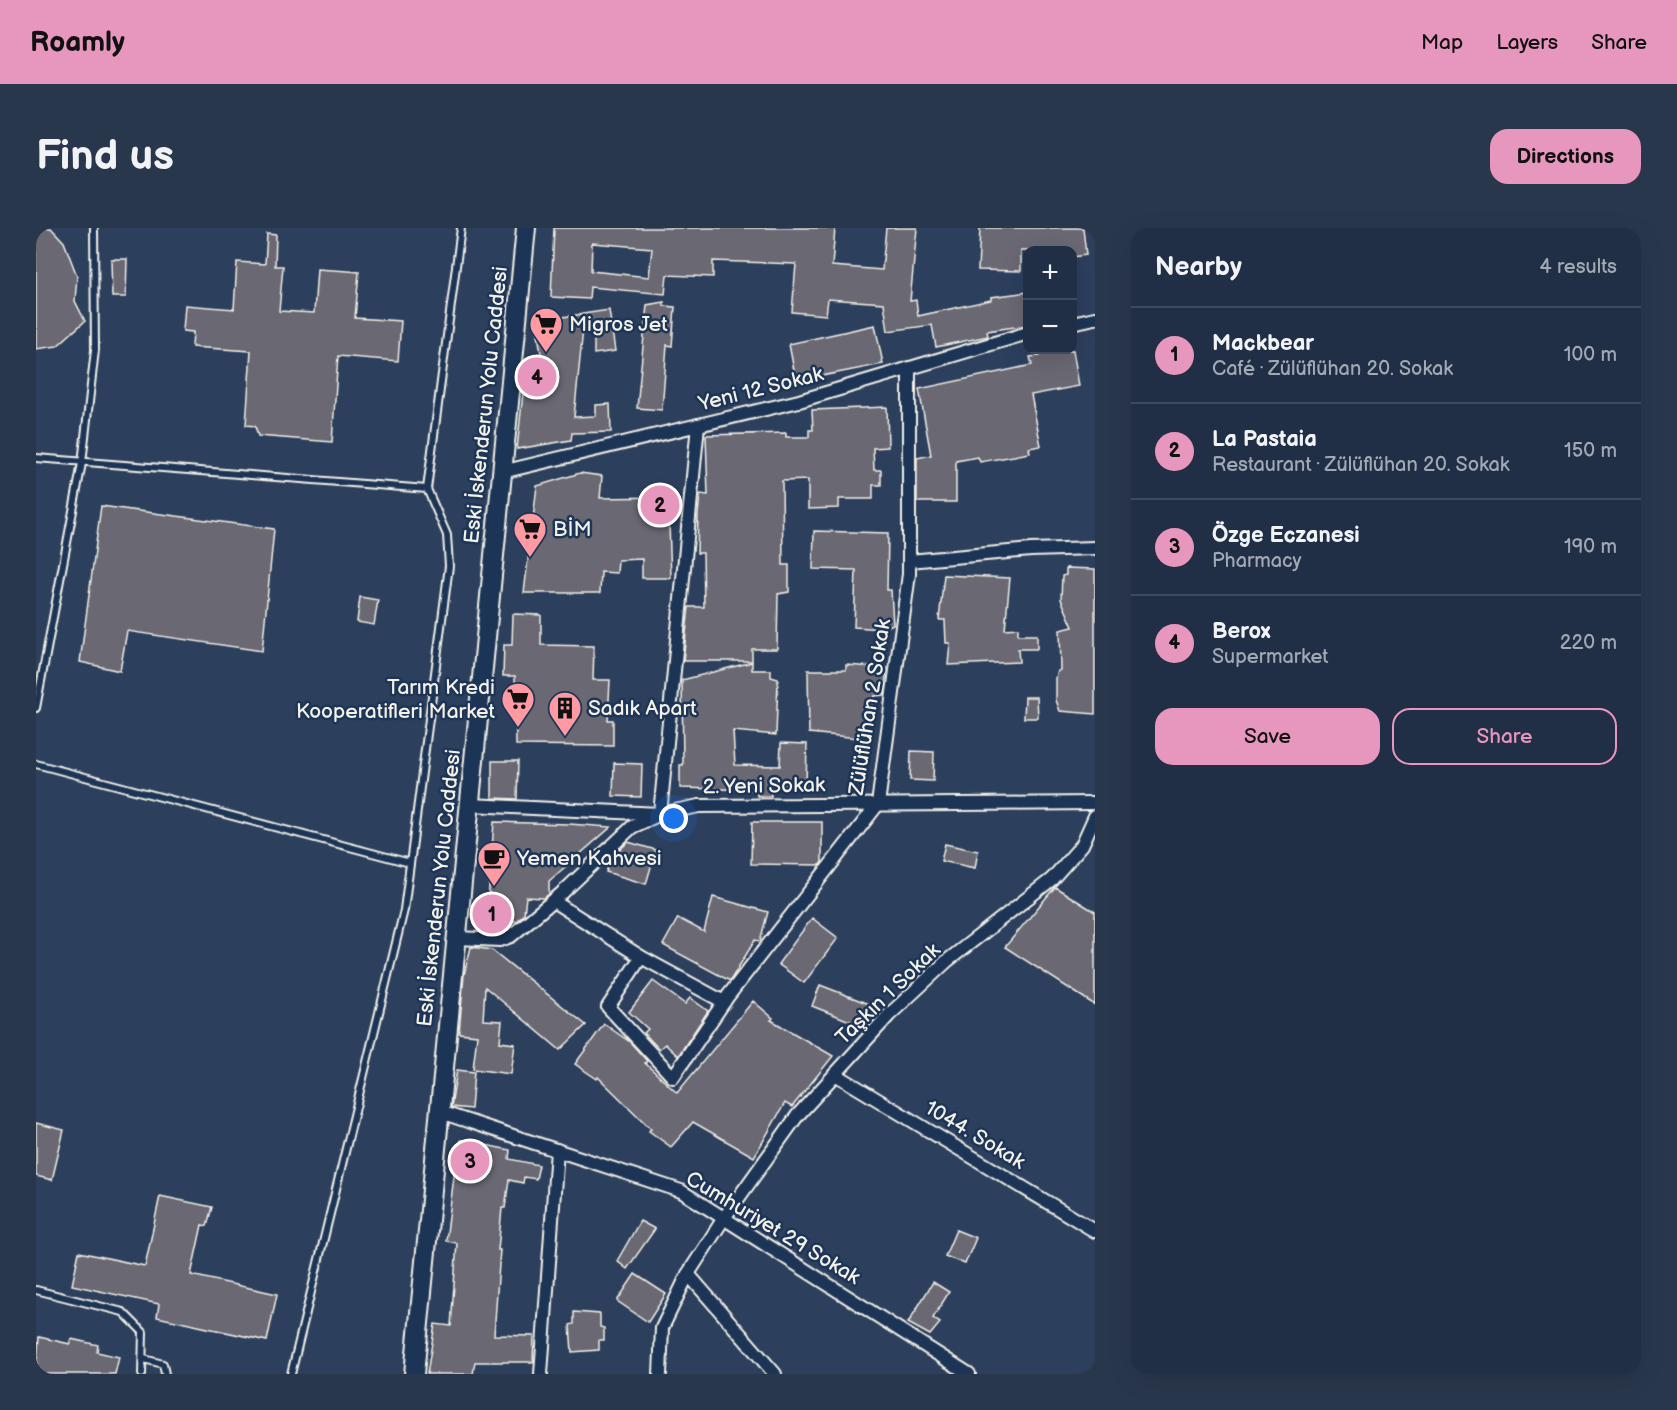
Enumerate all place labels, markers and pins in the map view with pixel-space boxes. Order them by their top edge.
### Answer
supermarket icon: Migros Jet [528,306,564,353]
place label: Migros Jet [569,312,668,337]
pin: 4 [518,354,556,400]
pin: 2 [640,482,680,528]
supermarket icon: BİM [512,511,548,558]
place label: BİM [553,517,592,542]
place label: Tarım Kredi Kooperatifleri Market [296,675,496,724]
supermarket icon: Tarım Kredi Kooperatifleri Market [500,681,536,728]
building icon: Sadık Apart [547,690,583,737]
place label: Sadık Apart [588,696,697,721]
cafe icon: Yemen Kahvesi [476,840,512,887]
place label: Yemen Kahvesi [516,846,662,871]
pin: 1 [472,892,512,936]
pin: 3 [450,1138,490,1184]

